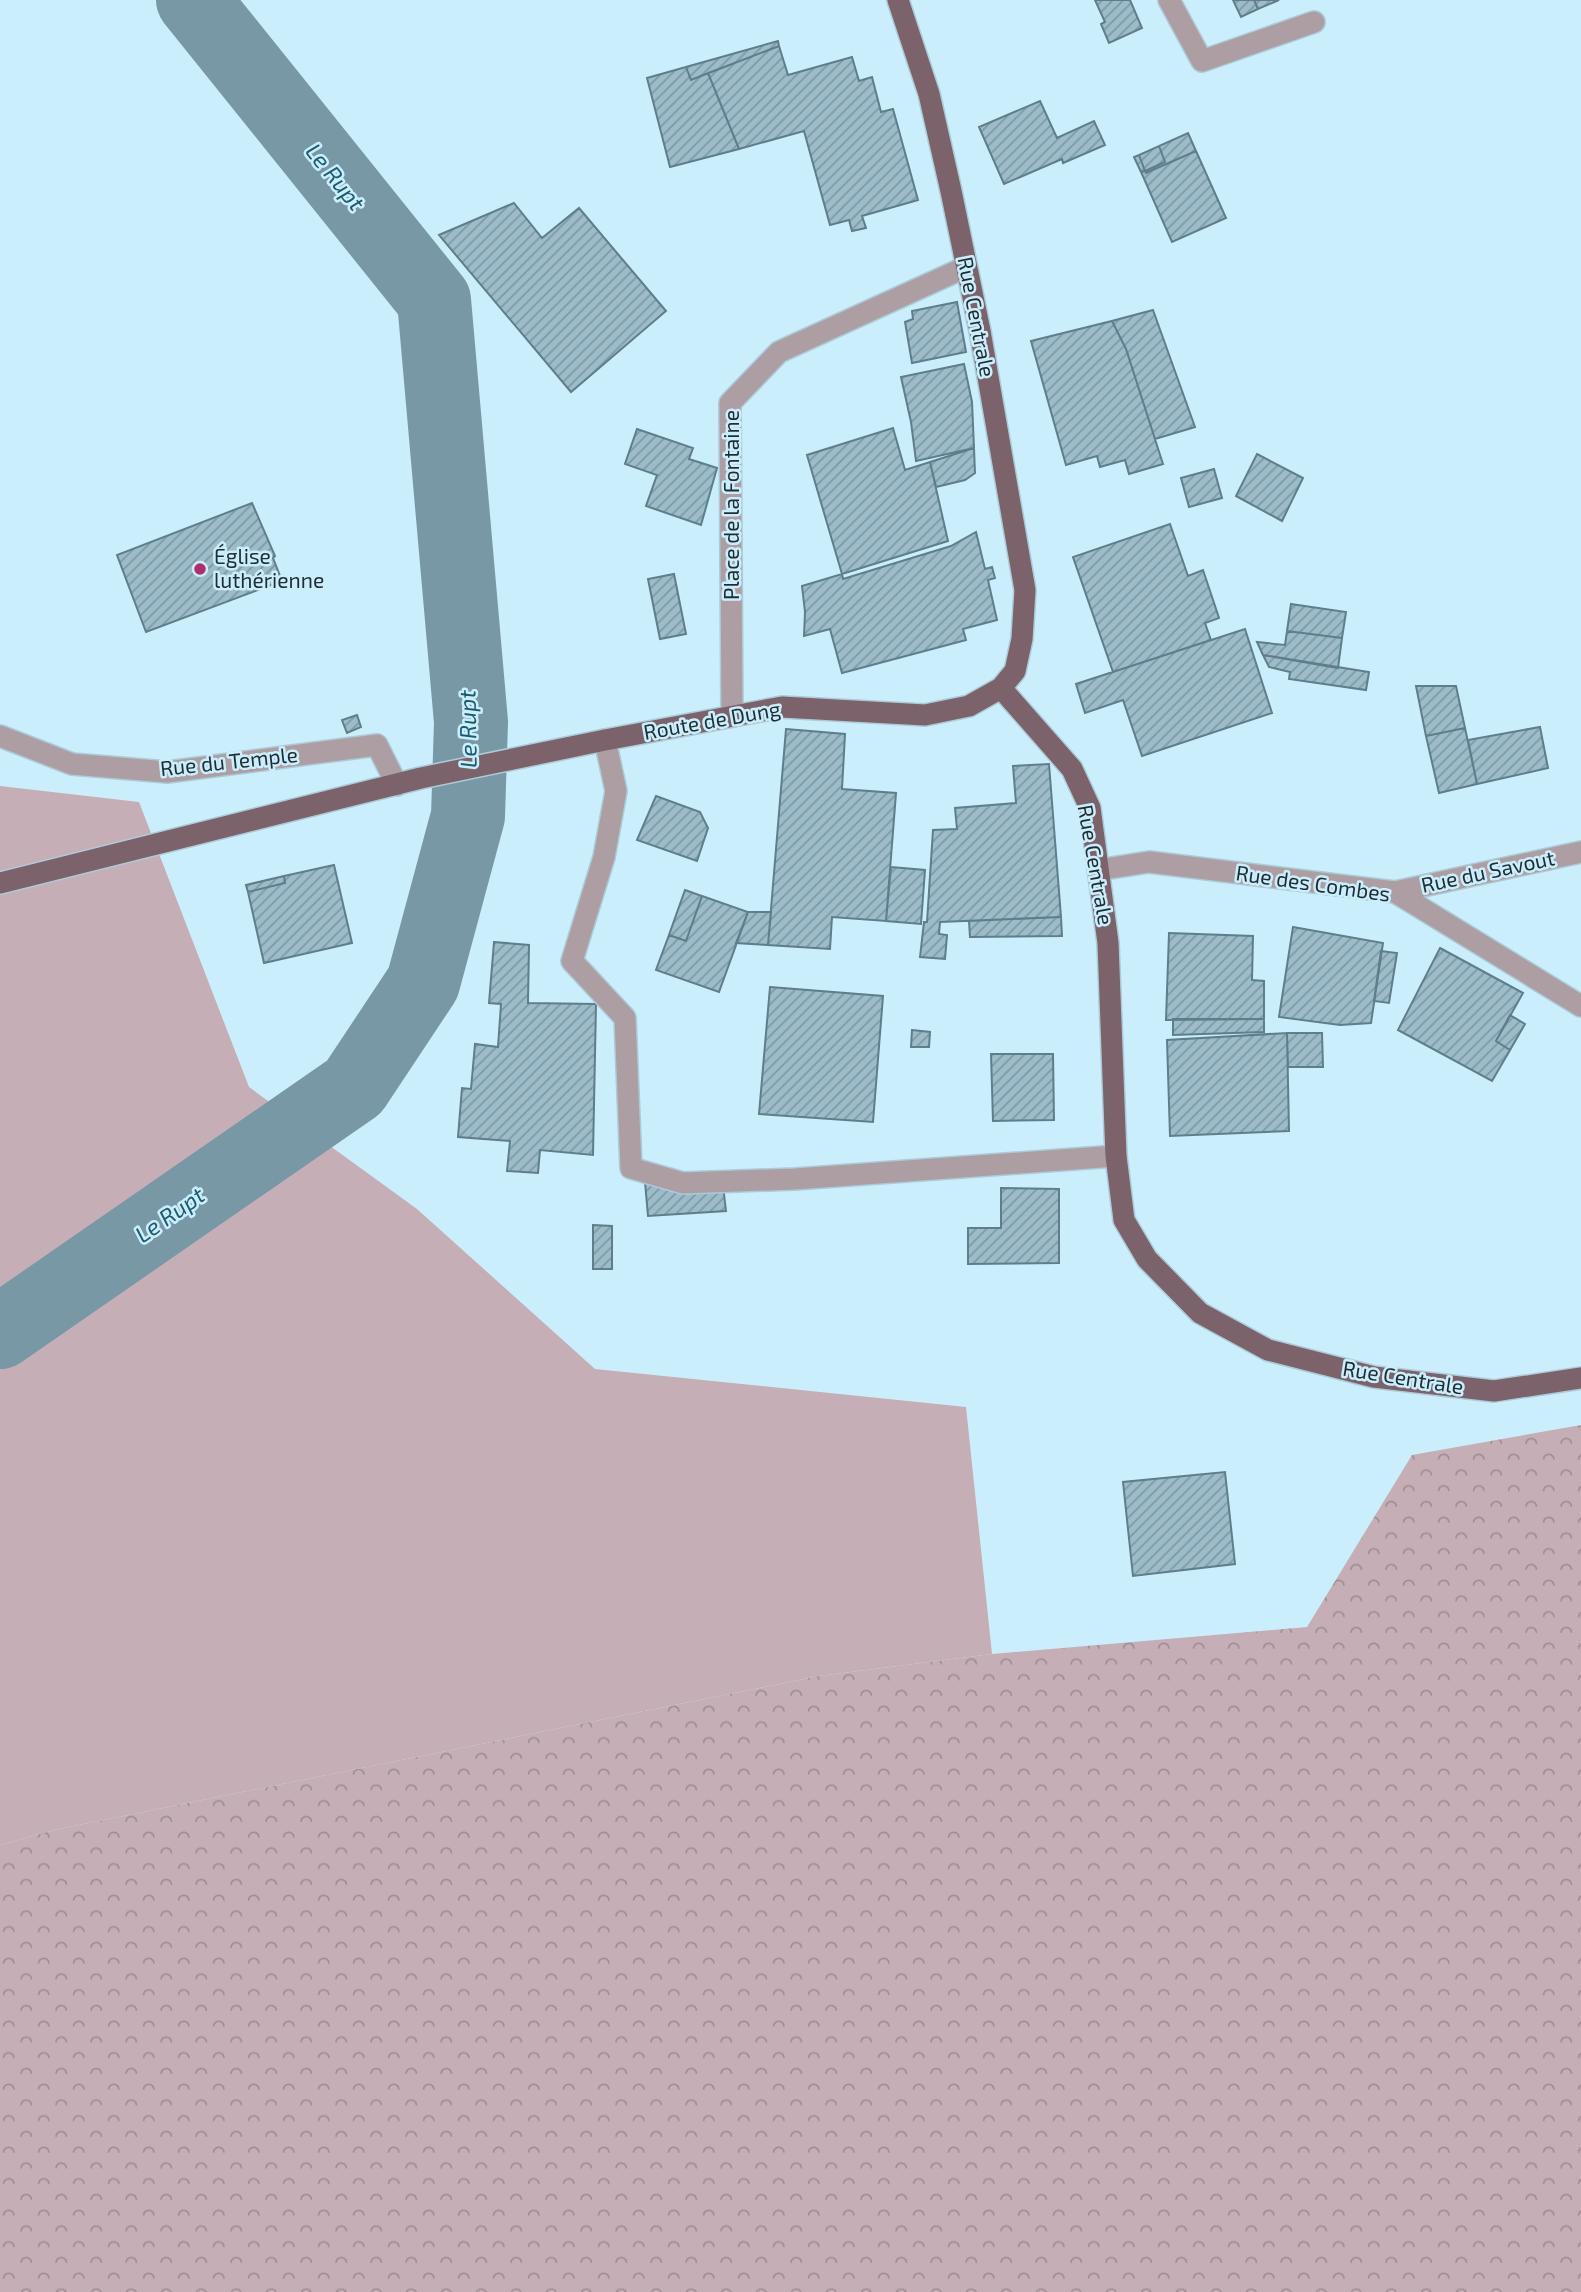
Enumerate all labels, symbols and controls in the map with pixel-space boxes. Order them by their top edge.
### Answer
water label: Le Rupt [300,137,371,216]
street label: Rue Centrale [954,255,1001,379]
street label: Place de la Fontaine [718,410,743,600]
place label: Église luthérienne [214,543,324,592]
marker: Église luthérienne [192,561,208,577]
water label: Le Rupt [452,689,482,768]
street label: Route de Dung [641,695,782,744]
street label: Rue du Temple [159,741,299,780]
street label: Rue Centrale [1074,803,1119,927]
street label: Rue du Savout [1419,844,1557,897]
street label: Rue des Combes [1234,859,1392,906]
water label: Le Rupt [129,1180,210,1248]
street label: Rue Centrale [1341,1355,1465,1398]

